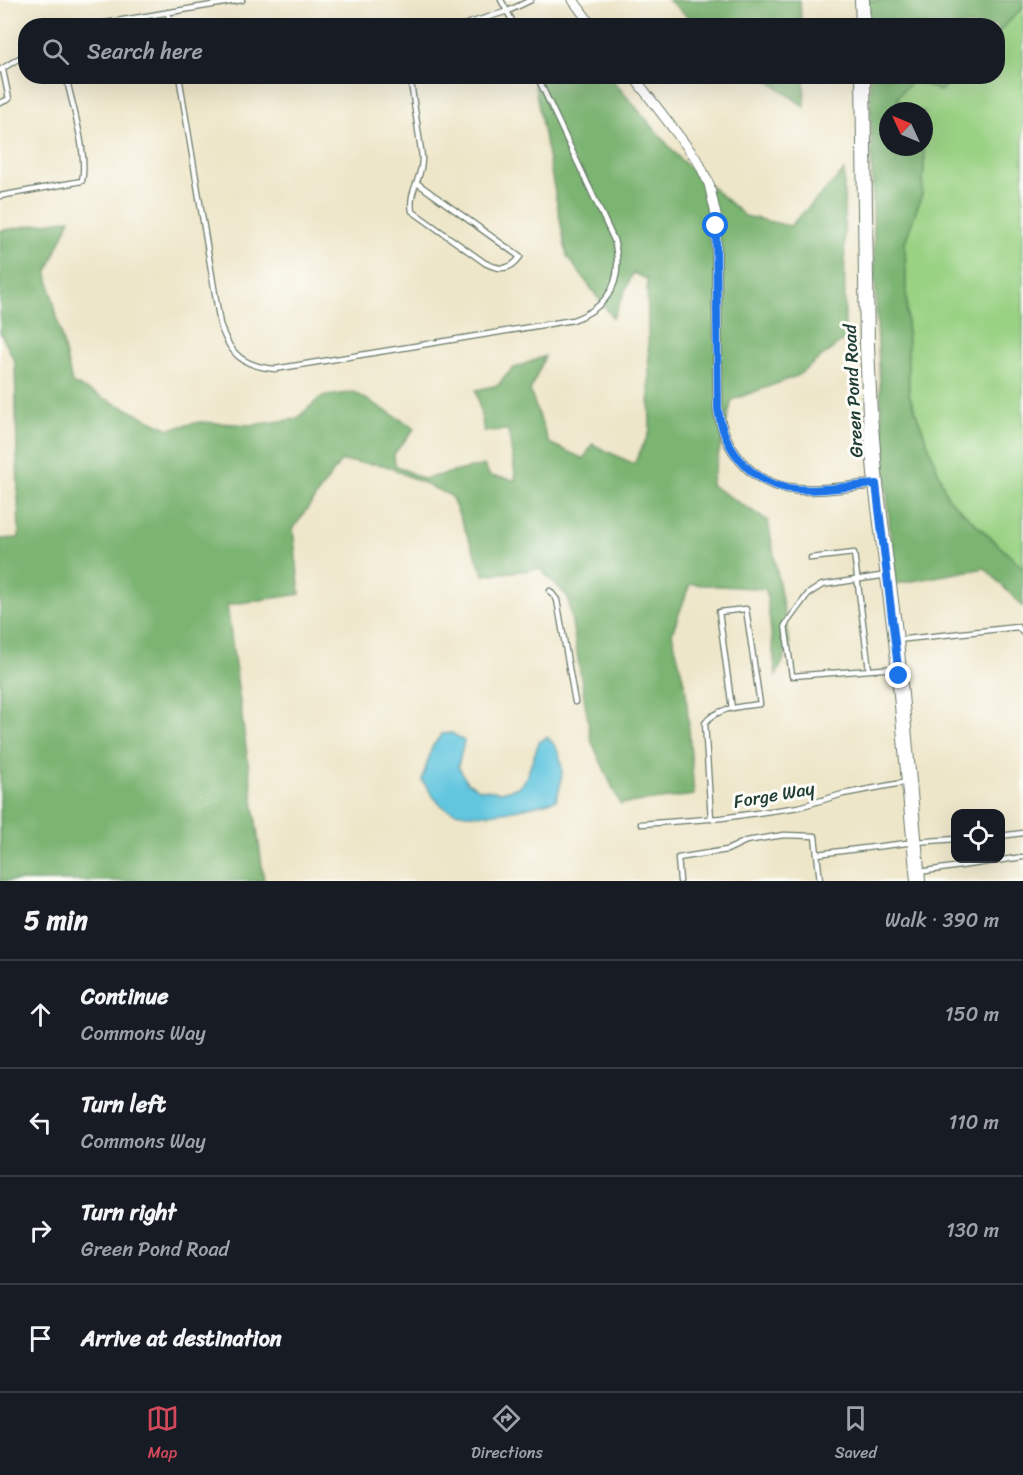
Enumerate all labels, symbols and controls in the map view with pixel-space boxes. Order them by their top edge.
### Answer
search box [18,18,1005,84]
text: Search here [87,32,203,71]
icon: search [39,35,72,68]
north arrow [879,102,933,156]
route start [702,212,728,238]
street label: Green Pond Road [833,322,872,458]
route end [885,662,911,688]
street label: Forge Way [731,772,818,818]
map controls [951,809,1005,863]
button: locate [951,809,1005,863]
text: 5 min [24,897,88,943]
text: Walk · 390 m [885,903,999,938]
text: Continue [81,977,169,1016]
text: 150 m [945,997,999,1032]
icon: ahead [24,998,57,1031]
text: Commons Way [81,1016,206,1051]
text: Turn left [81,1085,166,1124]
text: 110 m [949,1105,999,1140]
icon: left [24,1106,57,1139]
text: Commons Way [81,1124,206,1159]
text: Turn right [81,1193,176,1232]
text: 130 m [946,1213,999,1248]
icon: right [24,1214,57,1247]
text: Green Pond Road [81,1232,229,1267]
text: Arrive at destination [81,1319,282,1358]
icon: arrive [24,1322,57,1355]
tab: Map [146,1402,179,1467]
tab: Directions [471,1402,543,1467]
tab: Saved [835,1402,877,1467]

